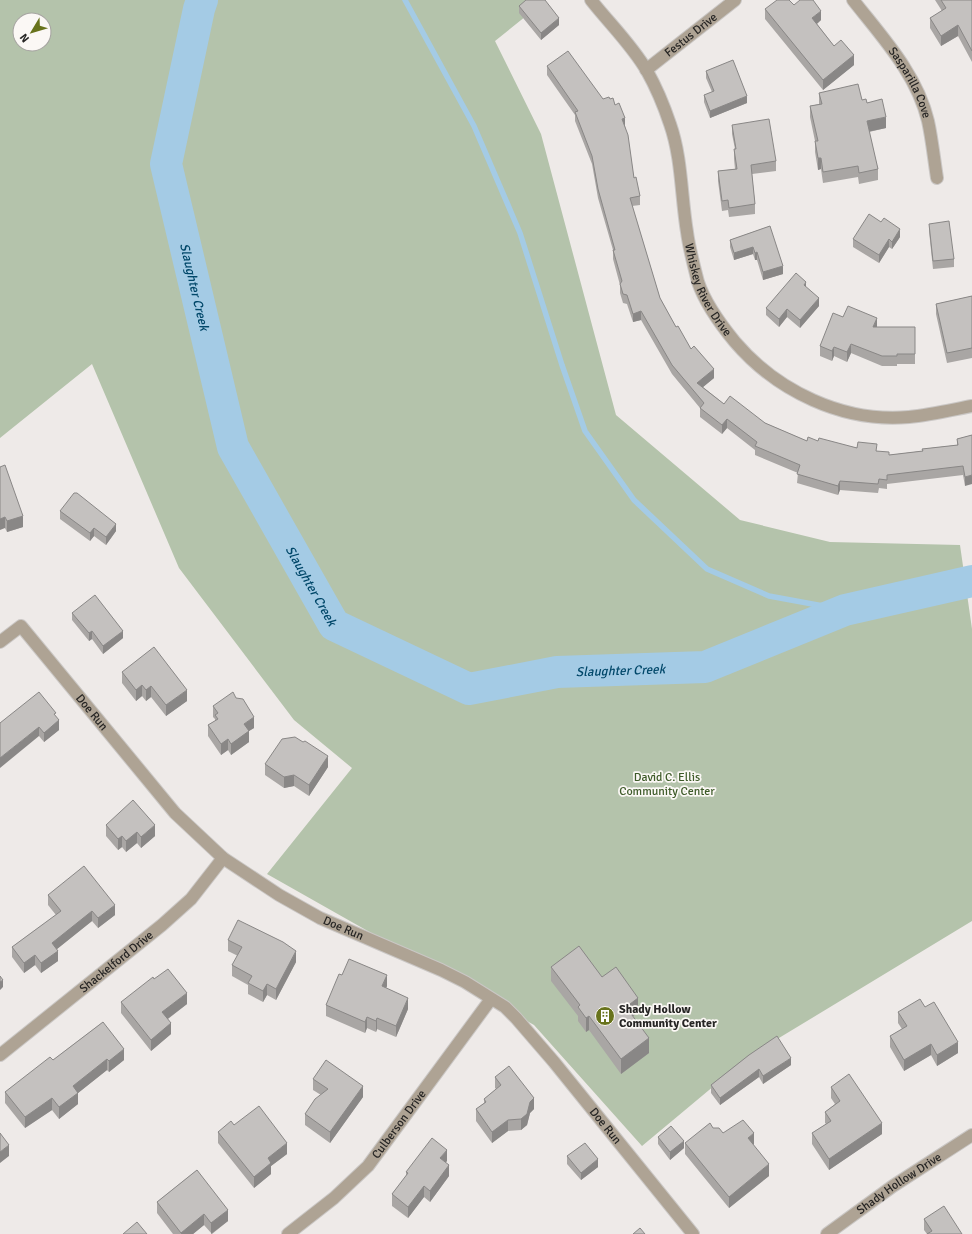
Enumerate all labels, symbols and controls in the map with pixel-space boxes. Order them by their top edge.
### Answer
street label: Festus Drive [662,10,720,60]
north arrow [12,12,52,52]
text: N [17,31,32,45]
street label: Sasparilla Cove [885,44,934,120]
water label: Slaughter Creek [176,242,212,334]
street label: Whiskey River Drive [681,242,735,340]
water label: Slaughter Creek [282,543,340,630]
water label: Slaughter Creek [576,661,667,680]
street label: Doe Run [72,691,111,734]
park label: David C. Ellis Community Center [619,770,715,799]
street label: Doe Run [321,913,366,944]
street label: Shackelford Drive [77,928,157,996]
place label: Shady Hollow Community Center [619,1002,717,1031]
building icon: Shady Hollow Community Center [594,1005,616,1027]
street label: Culberson Drive [369,1087,429,1162]
street label: Doe Run [586,1105,624,1147]
street label: Shady Hollow Drive [854,1150,944,1218]

